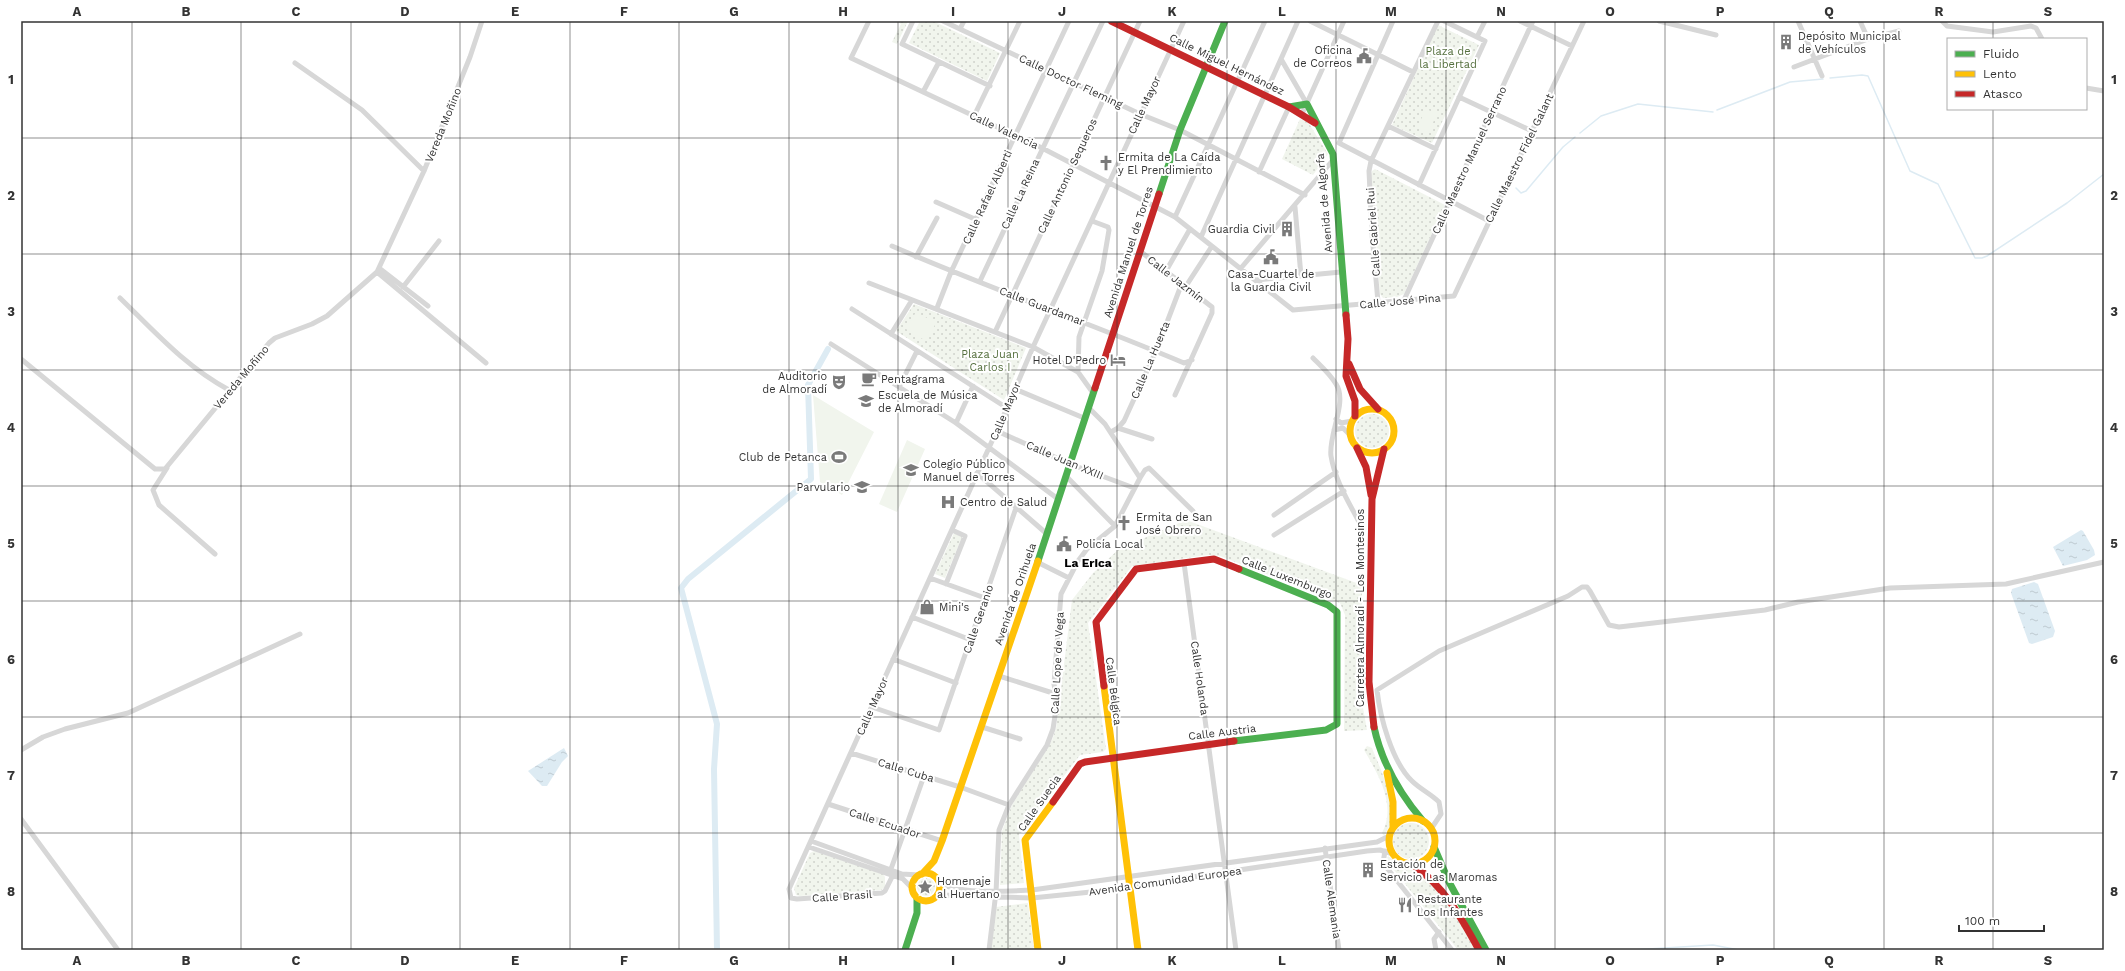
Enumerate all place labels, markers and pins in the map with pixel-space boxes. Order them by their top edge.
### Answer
place label: Depósito Municipal de Vehículos [1798,30,1901,56]
building icon: Depósito Municipal de Vehículos [1777,33,1795,51]
place label: Oficina de Correos [1293,44,1352,70]
public building icon: Oficina de Correos [1355,47,1373,65]
place label: Ermita de La Caída y El Prendimiento [1118,151,1220,177]
church icon: Ermita de La Caída y El Prendimiento [1097,154,1115,172]
building icon: Guardia Civil [1278,220,1296,238]
place label: Guardia Civil [1208,223,1276,236]
public building icon: Casa-Cuartel de la Guardia Civil [1262,248,1280,266]
place label: Casa-Cuartel de la Guardia Civil [1228,268,1314,294]
hotel icon: Hotel D'Pedro [1109,351,1127,369]
place label: Hotel D'Pedro [1033,354,1106,367]
place label: Auditorio de Almoradí [762,370,827,396]
cafe icon: Pentagrama [860,370,878,388]
theatre icon: Auditorio de Almoradí [830,373,848,391]
place label: Pentagrama [881,373,945,386]
place label: Escuela de Música de Almoradí [878,389,977,415]
school or university icon: Escuela de Música de Almoradí [857,392,875,410]
sports icon: Club de Petanca [830,448,848,466]
place label: Club de Petanca [739,451,827,464]
place label: Colegio Público Manuel de Torres [923,458,1015,484]
school or university icon: Colegio Público Manuel de Torres [902,461,920,479]
school or university icon: Parvulario [853,478,871,496]
place label: Parvulario [796,481,850,494]
hospital icon: Centro de Salud [939,493,957,511]
place label: Centro de Salud [960,496,1047,509]
place label: Ermita de San José Obrero [1136,511,1212,537]
church icon: Ermita de San José Obrero [1115,514,1133,532]
public building icon: Policía Local [1055,535,1073,553]
place label: Policía Local [1076,538,1144,551]
shop icon: Mini's [918,598,936,616]
place label: Mini's [939,601,969,614]
place label: Estación de Servicio Las Maromas [1380,858,1497,884]
building icon: Estación de Servicio Las Maromas [1359,861,1377,879]
place label: Homenaje al Huertano [937,875,999,901]
place icon: Homenaje al Huertano [916,878,934,896]
place label: Restaurante Los Infantes [1417,893,1483,919]
restaurant icon: Restaurante Los Infantes [1396,896,1414,914]

